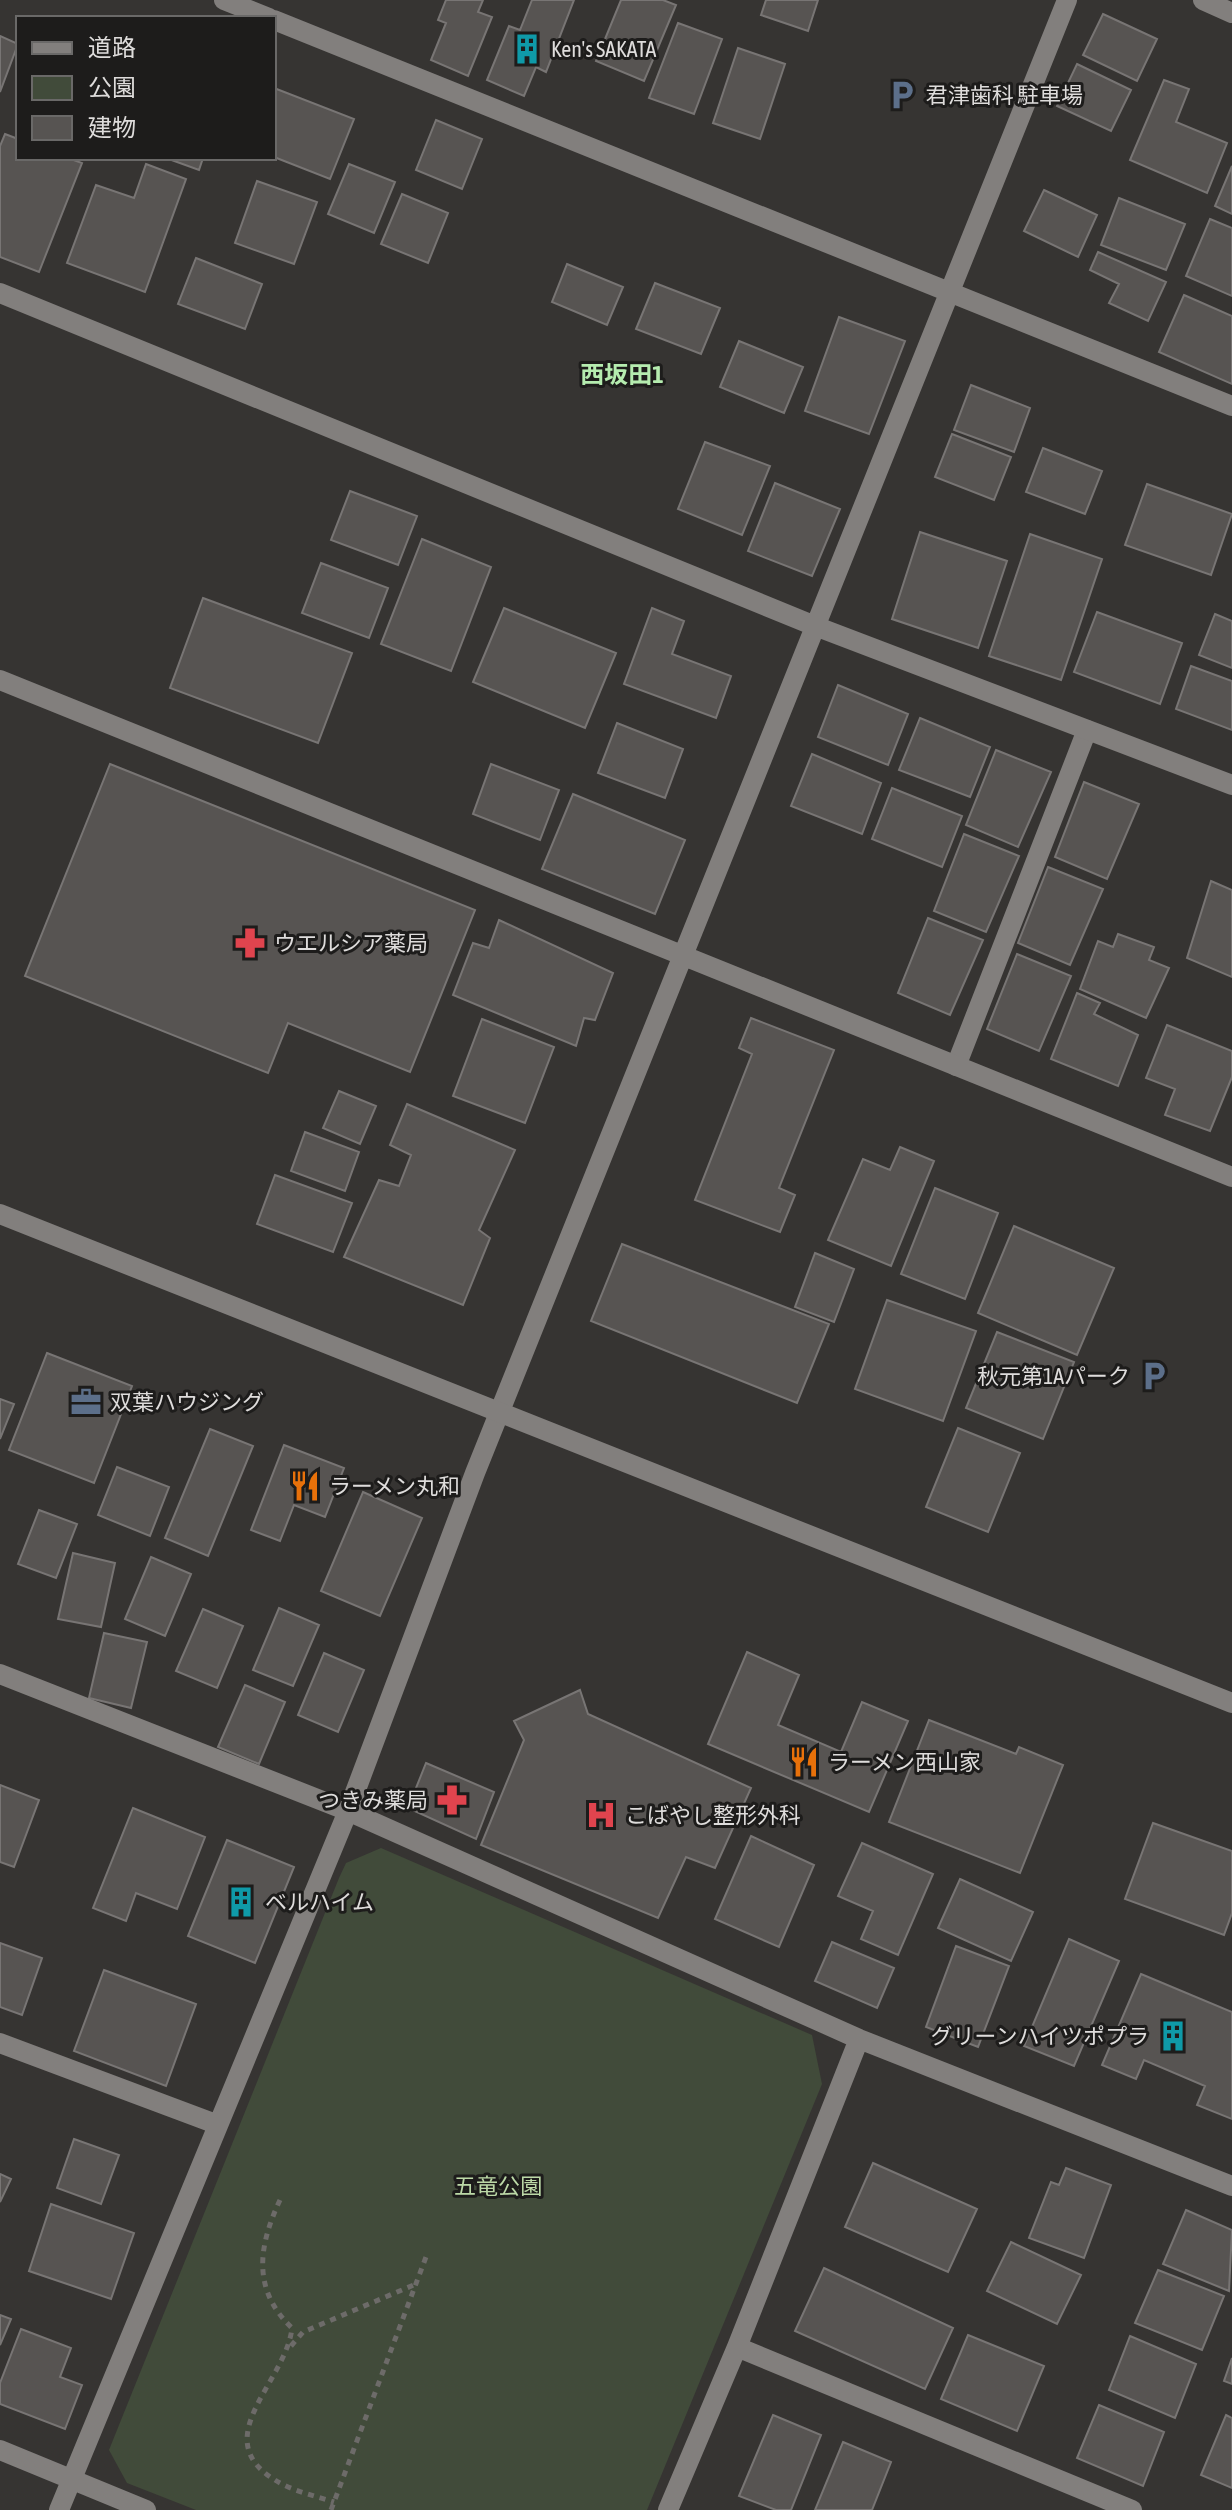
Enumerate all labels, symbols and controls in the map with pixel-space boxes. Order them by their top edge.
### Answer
legend [16,16,276,160]
building icon: Ken's SAKATA [510,32,544,66]
text: 道路 [88,34,136,61]
place label: Ken's SAKATA [551,36,656,62]
text: 公園 [88,74,136,101]
parking icon: 君津歯科 駐車場 [885,78,919,112]
place label: 君津歯科 駐車場 [926,82,1083,108]
text: 建物 [88,114,136,141]
district label: 西坂田1 [580,361,664,388]
pharmacy icon: ウエルシア薬局 [233,926,267,960]
place label: ウエルシア薬局 [274,930,428,956]
parking icon: 秋元第1Aパーク [1137,1359,1171,1393]
place label: 秋元第1Aパーク [977,1363,1130,1389]
office icon: 双葉ハウジング [69,1385,103,1419]
place label: 双葉ハウジング [110,1389,264,1415]
restaurant icon: ラーメン丸和 [288,1469,322,1503]
place label: ラーメン丸和 [329,1473,460,1499]
restaurant icon: ラーメン西山家 [787,1745,821,1779]
place label: ラーメン西山家 [828,1749,981,1775]
pharmacy icon: つきみ薬局 [435,1783,469,1817]
place label: つきみ薬局 [318,1787,428,1813]
hospital icon: こばやし整形外科 [584,1798,618,1832]
place label: こばやし整形外科 [625,1802,801,1828]
building icon: ベルハイム [224,1885,258,1919]
place label: ベルハイム [265,1889,374,1915]
building icon: グリーンハイツポプラ [1156,2019,1190,2053]
place label: グリーンハイツポプラ [931,2023,1149,2049]
park label: 五竜公園 [454,2173,542,2199]

